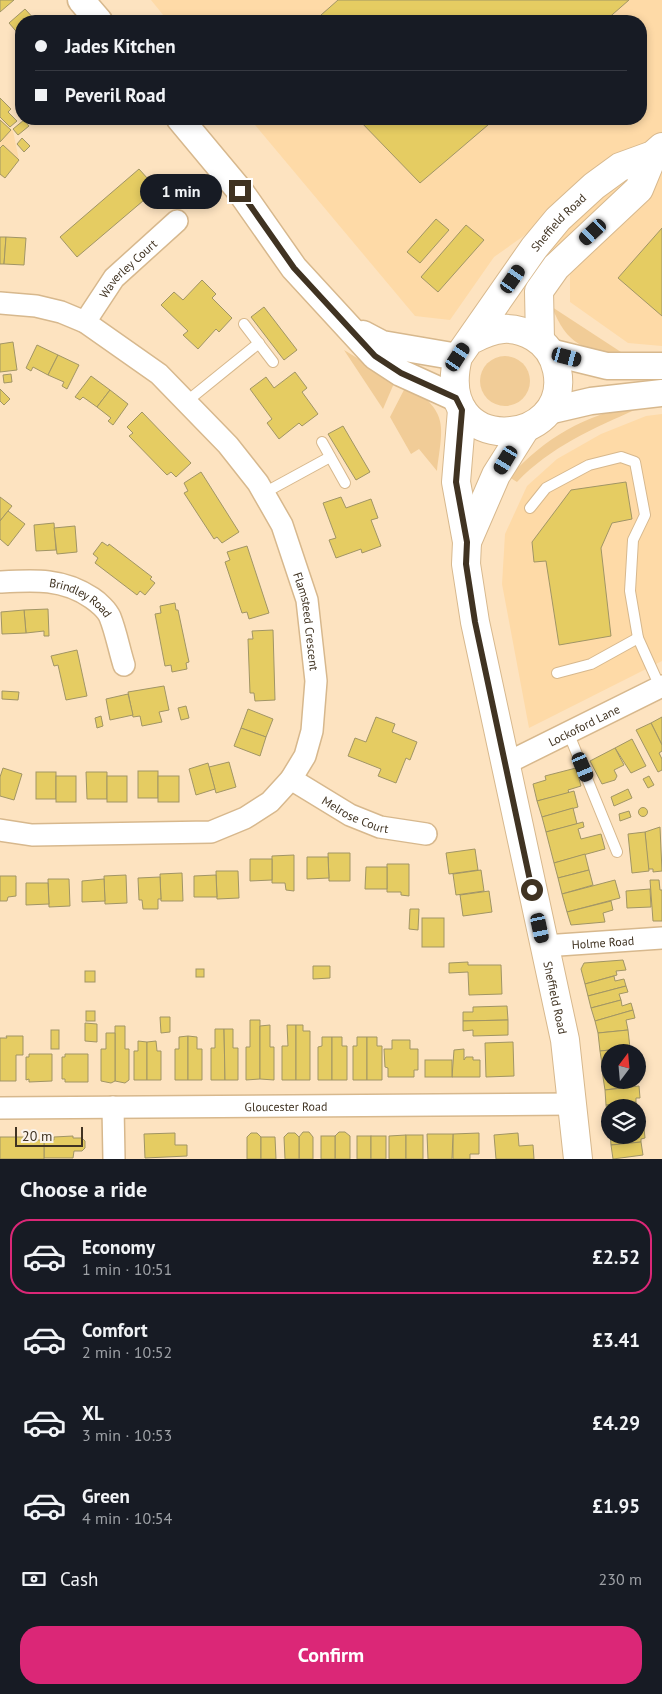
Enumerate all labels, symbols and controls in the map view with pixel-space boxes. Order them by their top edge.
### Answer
text: Jades Kitchen [65,34,176,58]
text: Peveril Road [65,83,166,107]
callout: 1 min [140,174,222,208]
route end [229,180,251,202]
text: 1 min [161,181,201,201]
street label: Sheffield Road [527,190,589,254]
car [576,216,609,248]
street label: Waverley Court [96,236,160,301]
car [498,262,527,296]
car [443,340,472,374]
car [550,346,583,368]
car [491,443,520,477]
street label: Flamsteed Crescent [291,570,322,671]
street label: Brindley Road [48,575,116,620]
street label: Lockoford Lane [546,701,622,749]
car [570,750,595,784]
street label: Melrose Court [320,792,390,836]
route start [521,879,543,901]
car [529,912,550,944]
street label: Holme Road [571,932,635,952]
street label: Sheffield Road [541,960,571,1035]
north arrow [601,1044,646,1089]
map controls [601,1044,646,1144]
street label: Gloucester Road [244,1098,327,1114]
button: layers [601,1099,646,1144]
scale bar [15,1124,82,1147]
text: 20 m [22,1127,52,1145]
text: Choose a ride [20,1175,147,1203]
icon: car [22,1234,67,1279]
text: Economy [82,1235,155,1259]
text: £2.52 [592,1245,640,1269]
text: 1 min · 10:51 [82,1259,172,1279]
icon: car [22,1317,67,1362]
text: Comfort [82,1318,148,1342]
text: £3.41 [592,1328,640,1352]
text: 2 min · 10:52 [82,1342,172,1362]
icon: car [22,1400,67,1445]
text: XL [82,1401,104,1425]
text: £4.29 [592,1411,640,1435]
text: 3 min · 10:53 [82,1425,172,1445]
icon: car [22,1483,67,1528]
text: Green [82,1484,130,1508]
text: £1.95 [592,1494,640,1518]
text: 4 min · 10:54 [82,1508,172,1528]
icon: cash [20,1565,48,1593]
text: Cash [60,1567,98,1591]
text: 230 m [599,1569,642,1589]
button: Confirm [20,1626,642,1684]

